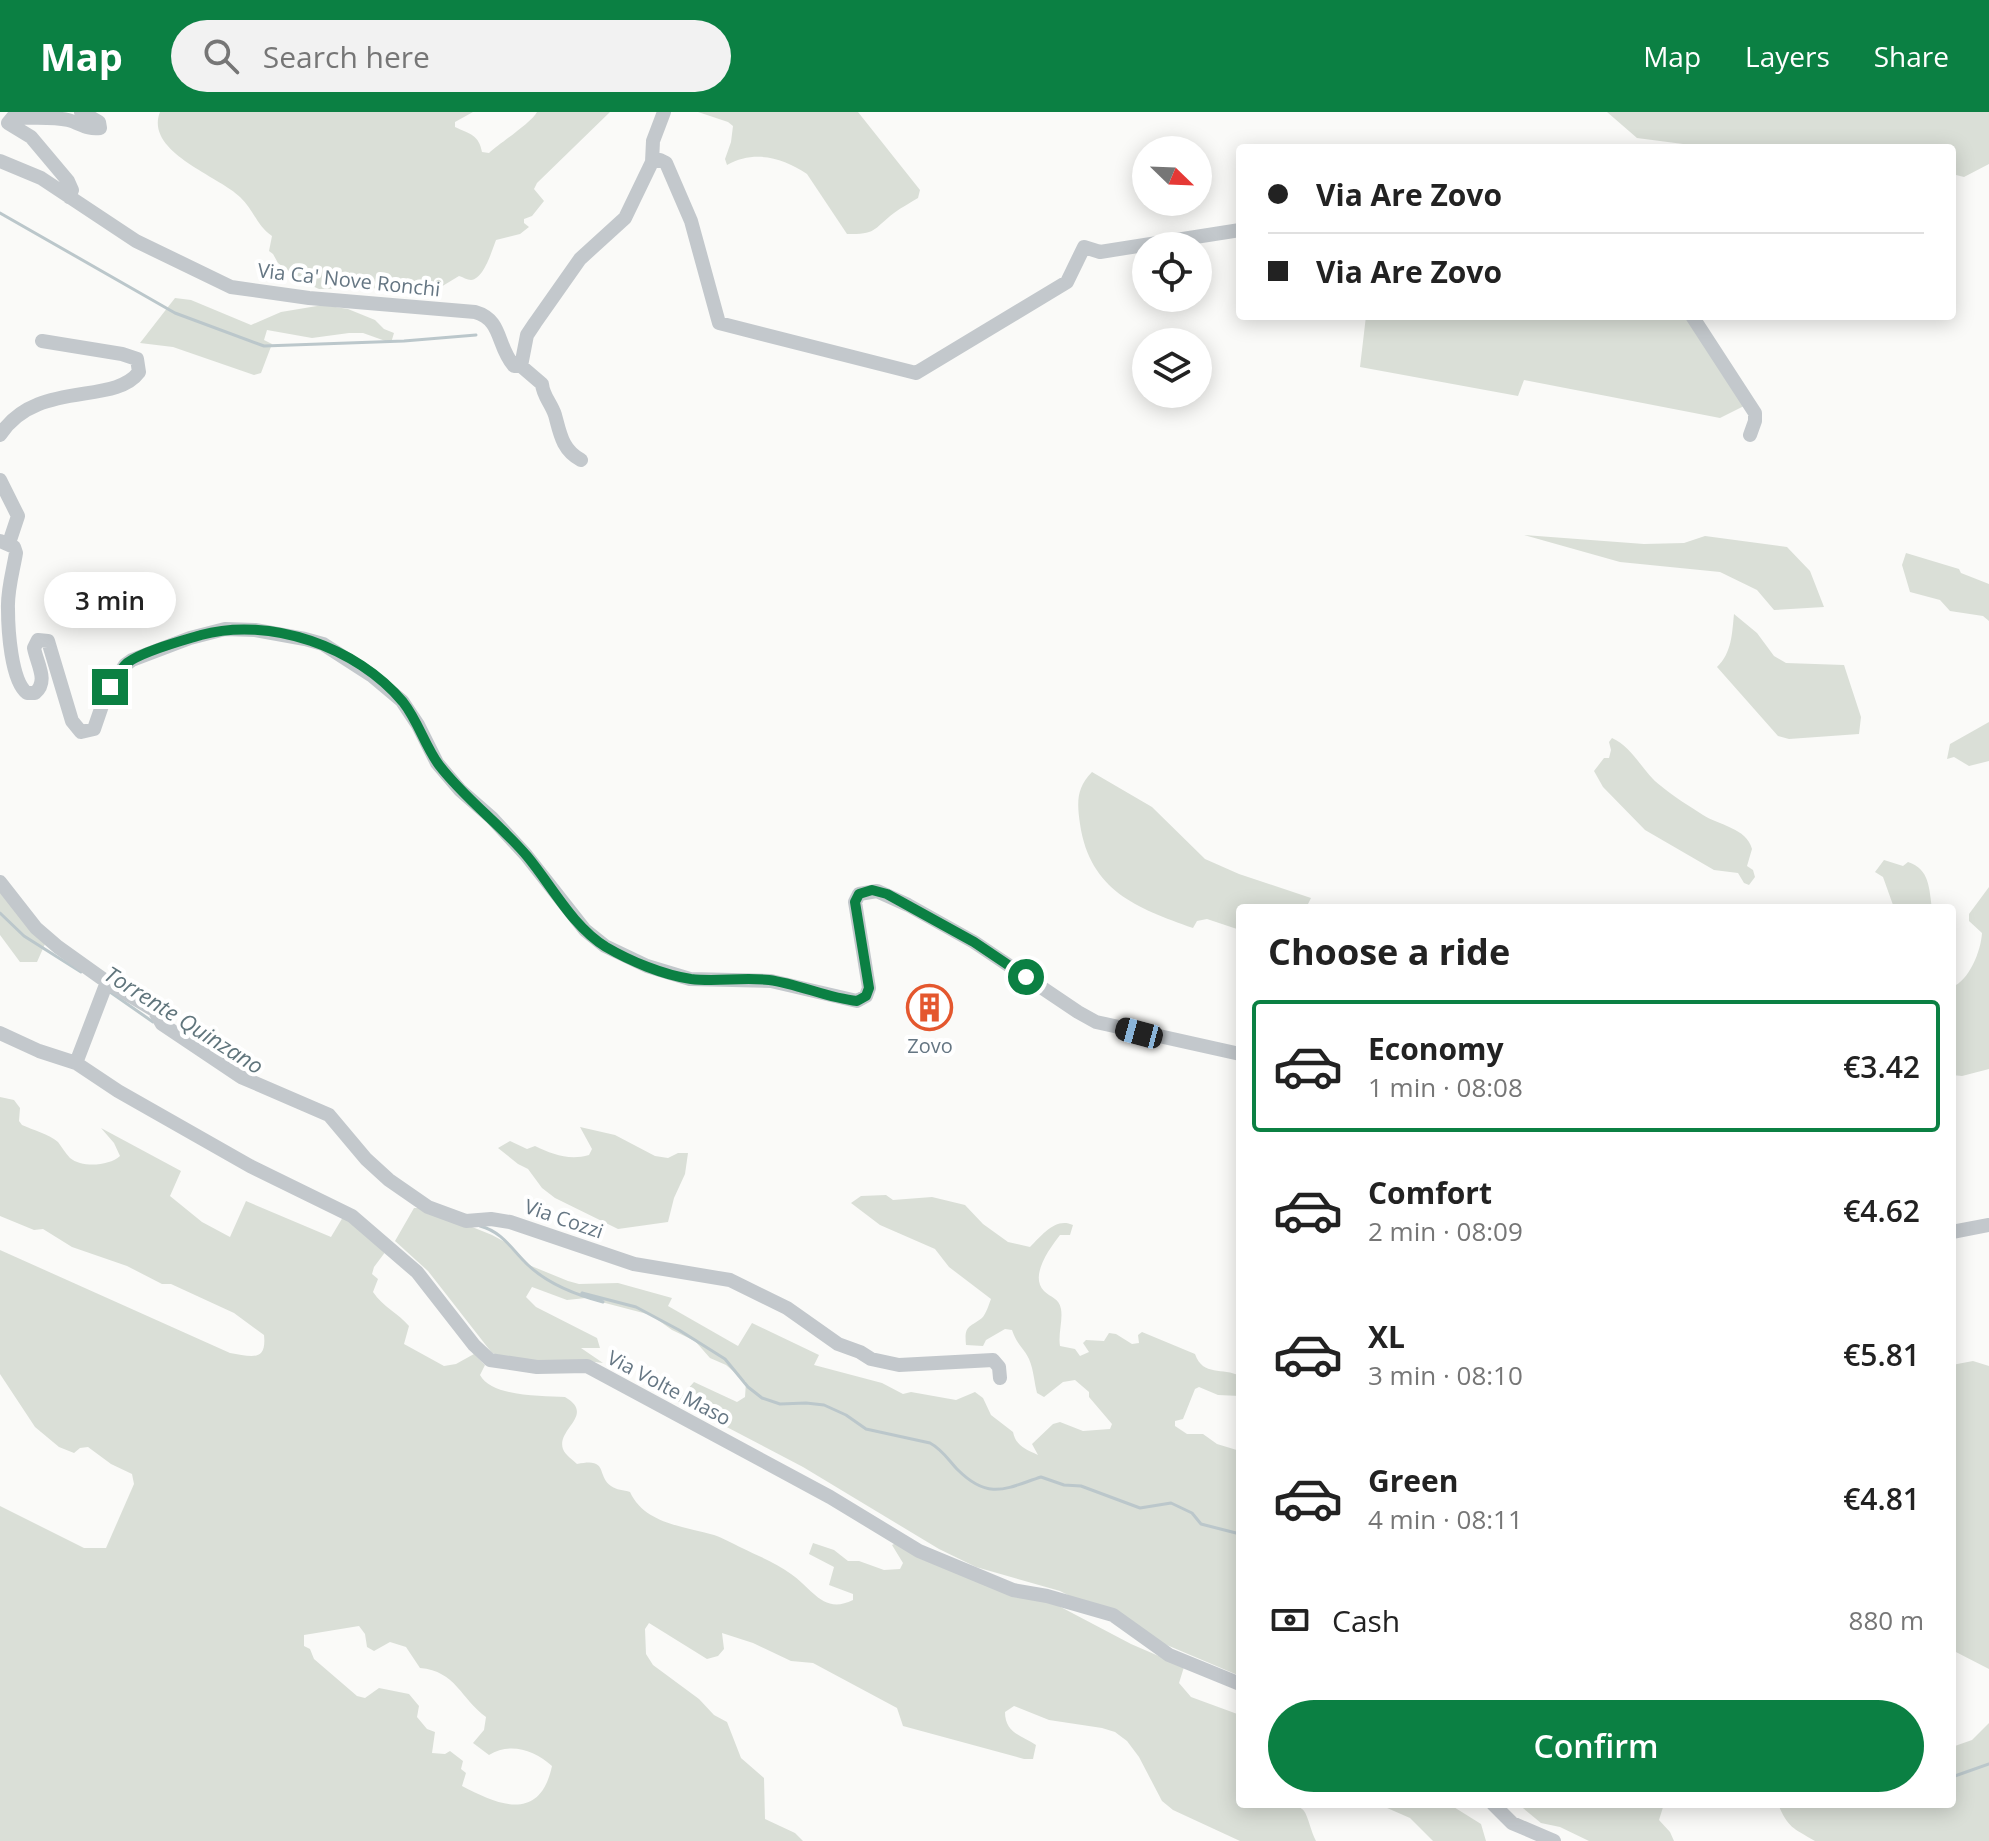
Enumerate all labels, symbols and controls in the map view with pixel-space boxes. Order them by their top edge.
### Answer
search box [171,20,731,92]
text: Map [40,30,123,82]
icon: search [199,34,243,78]
text: Search here [263,36,430,77]
text: Map [1643,37,1701,75]
text: Layers [1745,37,1830,75]
text: Share [1874,37,1949,75]
north arrow [1132,136,1212,216]
map controls [1132,136,1212,408]
text: Via Are Zovo [1316,174,1502,215]
button: locate [1132,232,1212,312]
text: Via Are Zovo [1316,251,1502,292]
street label: Via Ca' Nove Ronchi [256,256,442,303]
button: layers [1132,328,1212,408]
callout: 3 min [44,571,176,627]
text: 3 min [75,582,145,618]
route end [92,669,128,705]
text: Choose a ride [1268,927,1510,976]
water label: Torrente Quinzano [99,958,270,1080]
route start [1008,959,1044,995]
building icon: Zovo [906,983,954,1031]
car [1113,1015,1165,1051]
text: Economy [1368,1028,1504,1069]
icon: car [1272,1030,1344,1102]
place label: Zovo [907,1032,953,1059]
text: €3.42 [1843,1046,1920,1087]
text: 1 min · 08:08 [1368,1069,1523,1105]
text: Comfort [1368,1172,1492,1213]
icon: car [1272,1174,1344,1246]
text: €4.62 [1843,1190,1920,1231]
street label: Via Cozzi [521,1192,607,1245]
text: 2 min · 08:09 [1368,1213,1523,1249]
text: XL [1368,1316,1405,1357]
icon: car [1272,1318,1344,1390]
text: €5.81 [1843,1334,1920,1375]
street label: Via Volte Maso [603,1344,736,1432]
text: 3 min · 08:10 [1368,1357,1523,1393]
text: Green [1368,1460,1459,1501]
icon: car [1272,1462,1344,1534]
text: €4.81 [1843,1478,1920,1519]
text: 4 min · 08:11 [1368,1501,1523,1537]
icon: cash [1268,1598,1312,1642]
text: Cash [1332,1600,1400,1641]
text: 880 m [1849,1602,1924,1638]
button: Confirm [1268,1700,1924,1792]

